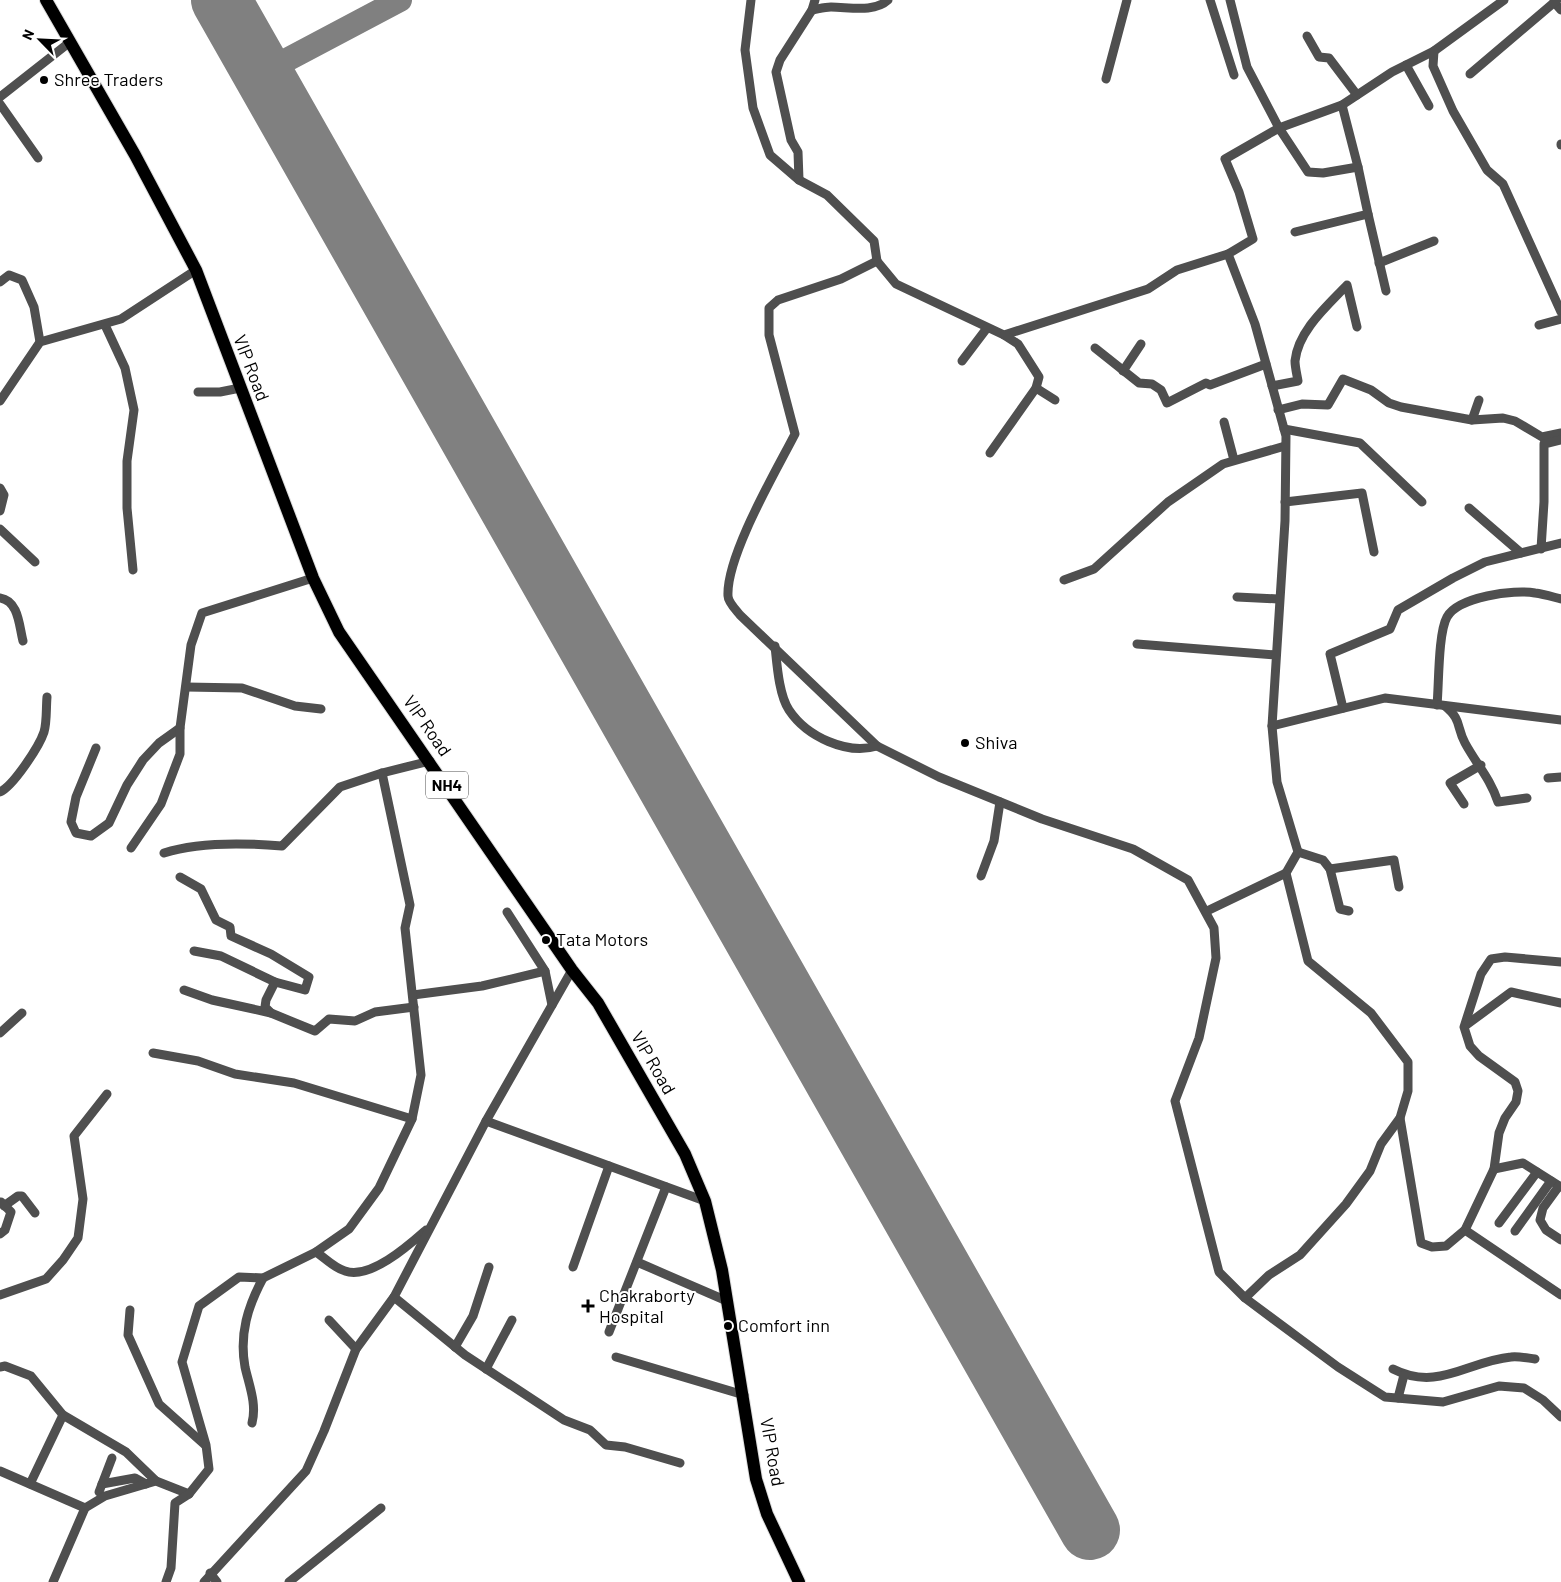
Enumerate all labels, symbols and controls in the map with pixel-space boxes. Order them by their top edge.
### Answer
north arrow [15,15,65,65]
text: N [18,27,37,42]
place label: Shree Traders [54,68,163,90]
marker: Shree Traders [38,74,50,86]
street label: VIP Road [229,331,275,404]
street label: VIP Road [399,691,457,760]
place label: Shiva [975,731,1017,753]
marker: Shiva [959,737,971,749]
road number: NH4 [426,772,468,798]
place label: Tata Motors [556,928,648,950]
marker: Tata Motors [540,934,552,946]
street label: VIP Road [627,1027,681,1098]
place label: Chakraborty Hospital [599,1284,695,1327]
marker: Chakraborty Hospital [581,1299,595,1313]
place label: Comfort inn [738,1314,830,1336]
marker: Comfort inn [722,1320,734,1332]
street label: VIP Road [756,1416,790,1488]

